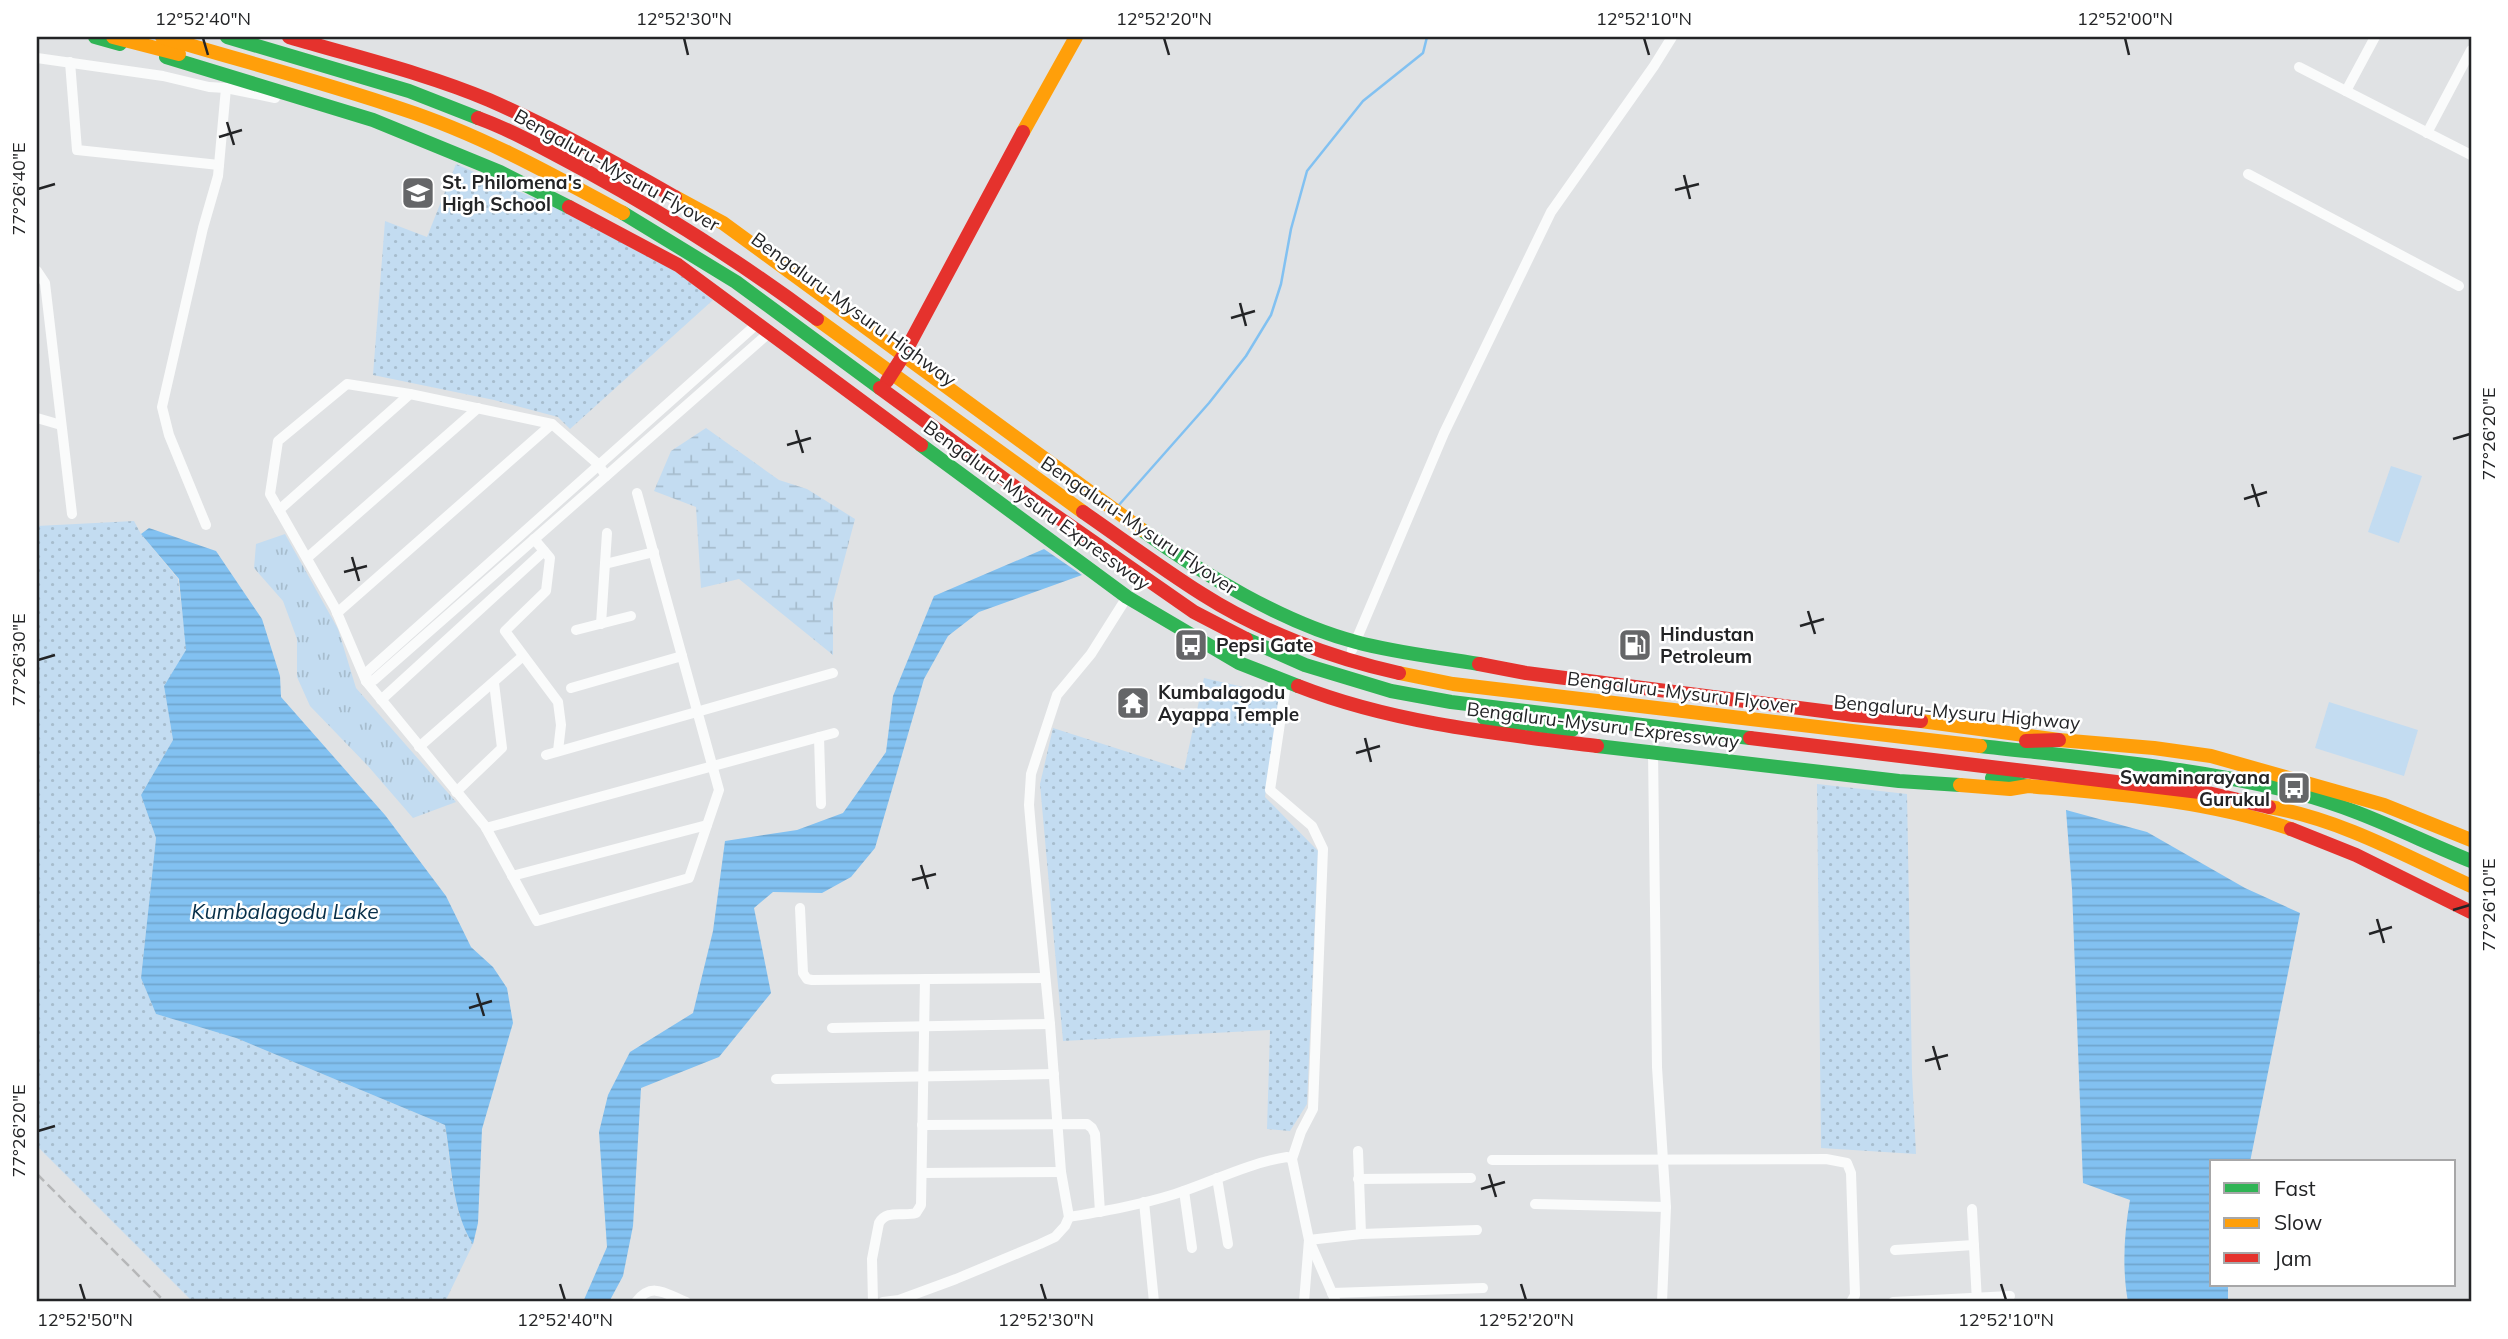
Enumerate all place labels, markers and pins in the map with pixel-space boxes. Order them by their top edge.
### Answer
place label: St. Philomena's High School [442,170,582,216]
school or university icon: St. Philomena's High School [399,174,437,212]
place label: Hindustan Petroleum [1660,622,1754,668]
bus stop icon: Pepsi Gate [1172,626,1210,664]
fuel station icon: Hindustan Petroleum [1616,626,1654,664]
place label: Pepsi Gate [1216,633,1313,657]
place label: Kumbalagodu Ayappa Temple [1158,680,1299,726]
temple icon: Kumbalagodu Ayappa Temple [1114,684,1152,722]
place label: Swaminarayana Gurukul [2120,765,2270,811]
bus stop icon: Swaminarayana Gurukul [2275,769,2313,807]

